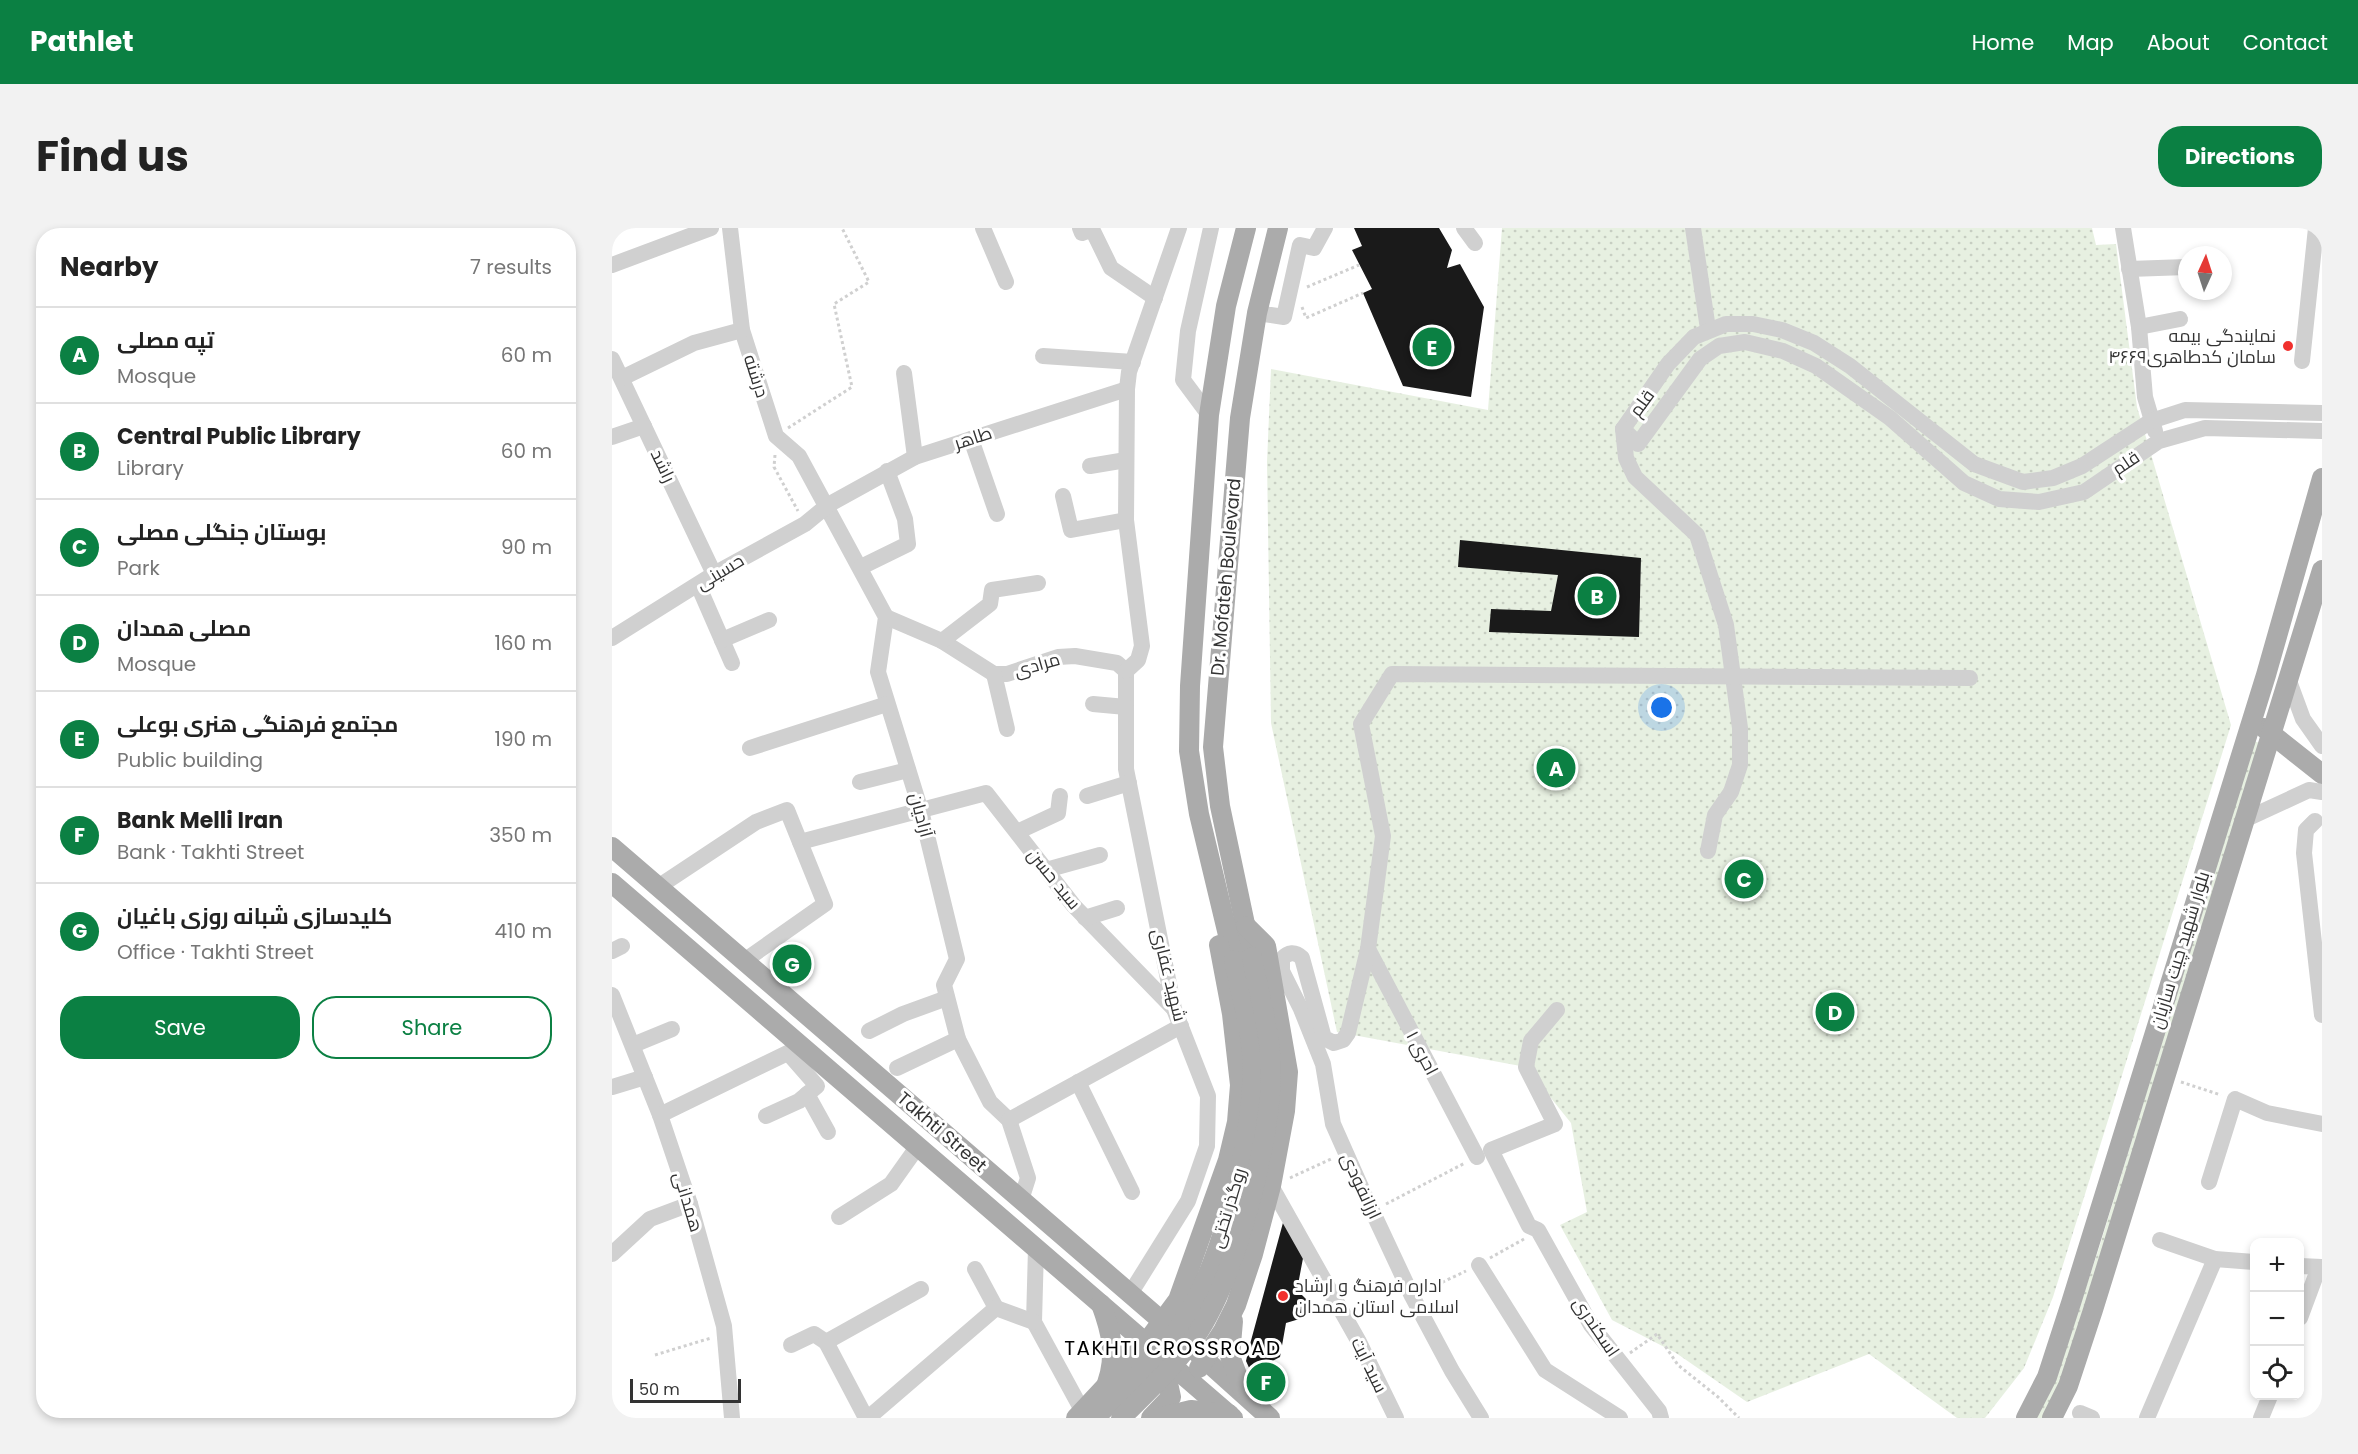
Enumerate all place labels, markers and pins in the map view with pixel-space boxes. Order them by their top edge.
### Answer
place label: نمایندگی بیمه سامان کدطاهری۴۶۶۹ [2108,323,2276,369]
pin: E [1412,324,1452,370]
marker: نمایندگی بیمه سامان کدطاهری۴۶۶۹ [2281,339,2295,353]
pin: B [1578,574,1616,619]
pin: A [1536,746,1576,790]
pin: C [1724,856,1764,902]
pin: G [772,942,812,986]
pin: D [1816,990,1854,1034]
place label: اداره فرهنگ و ارشاد اسلامی استان همدان [1295,1273,1459,1319]
marker: اداره فرهنگ و ارشاد اسلامی استان همدان [1276,1289,1290,1303]
pin: F [1246,1360,1286,1404]

